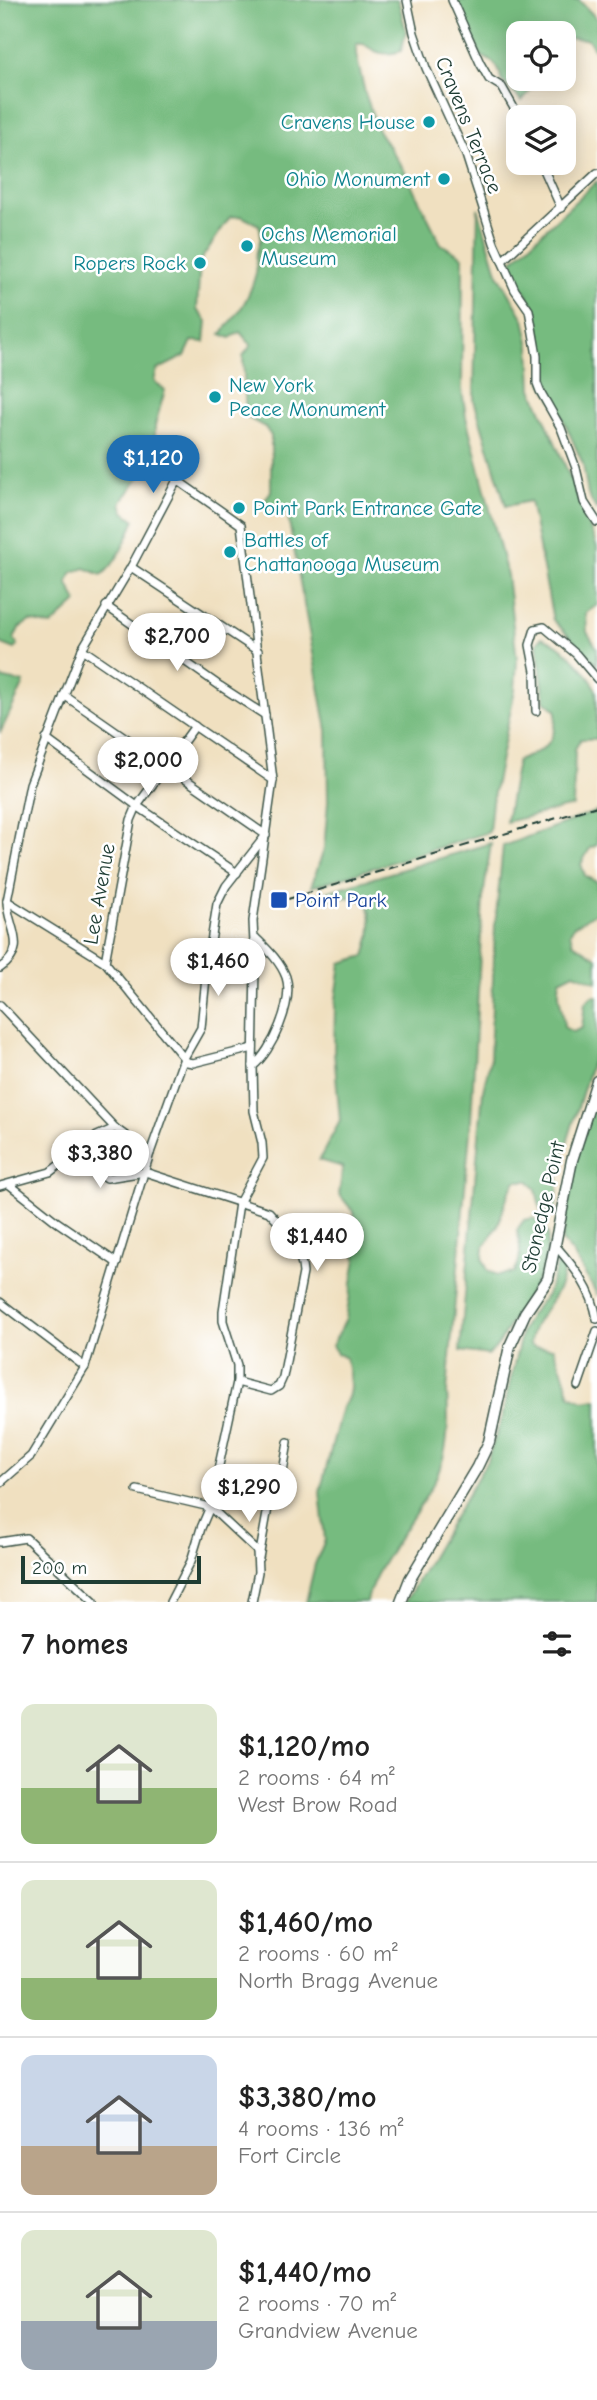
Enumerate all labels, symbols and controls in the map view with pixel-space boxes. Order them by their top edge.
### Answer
map controls [506,21,576,175]
button: locate [506,21,576,91]
street label: Cravens Terrace [431,53,507,197]
button: layers [506,105,576,175]
place label: Cravens House [281,110,415,134]
marker: Cravens House [421,114,437,130]
place label: Ohio Monument [286,167,431,191]
marker: Ohio Monument [436,171,452,187]
place label: Ochs Memorial Museum [261,222,397,270]
marker: Ochs Memorial Museum [239,238,255,254]
place label: Ropers Rock [73,251,186,275]
marker: Ropers Rock [192,255,208,271]
place label: New York Peace Monument [229,373,386,421]
marker: New York Peace Monument [207,389,223,405]
pin: $1,120 [96,435,210,495]
text: $1,120 [123,444,183,471]
place label: Point Park Entrance Gate [253,496,482,520]
marker: Point Park Entrance Gate [231,500,247,516]
place label: Battles of Chattanooga Museum [244,528,440,576]
marker: Battles of Chattanooga Museum [222,544,238,560]
pin: $2,700 [120,614,234,673]
text: $2,700 [144,622,210,649]
pin: $2,000 [91,738,205,797]
text: $2,000 [113,746,183,773]
street label: Lee Avenue [78,842,120,946]
place label: Point Park [295,888,387,912]
marker: Point Park [269,890,289,910]
pin: $1,460 [161,939,275,998]
text: $1,460 [186,947,250,974]
pin: $3,380 [43,1130,157,1190]
street label: Stonedge Point [516,1138,570,1275]
text: $3,380 [67,1139,133,1166]
pin: $1,440 [260,1214,374,1273]
text: $1,440 [286,1222,348,1249]
pin: $1,290 [192,1464,306,1524]
text: $1,290 [217,1473,281,1500]
scale bar [21,1553,201,1585]
text: 200 m [32,1557,87,1579]
icon: filters [538,1625,576,1663]
text: 7 homes [21,1627,128,1662]
text: $1,120/mo [238,1729,370,1764]
icon: home [77,1732,161,1816]
text: 2 rooms · 64 m² [238,1764,395,1791]
text: West Brow Road [238,1791,398,1818]
text: $1,460/mo [238,1905,373,1940]
icon: home [77,1908,161,1992]
text: 2 rooms · 60 m² [238,1940,398,1967]
text: North Bragg Avenue [238,1967,438,1994]
text: $3,380/mo [238,2080,376,2115]
icon: home [77,2083,161,2167]
text: 4 rooms · 136 m² [238,2115,404,2142]
text: Fort Circle [238,2142,341,2169]
text: $1,440/mo [238,2255,371,2290]
icon: home [77,2258,161,2342]
text: 2 rooms · 70 m² [238,2290,396,2317]
text: Grandview Avenue [238,2317,418,2344]

